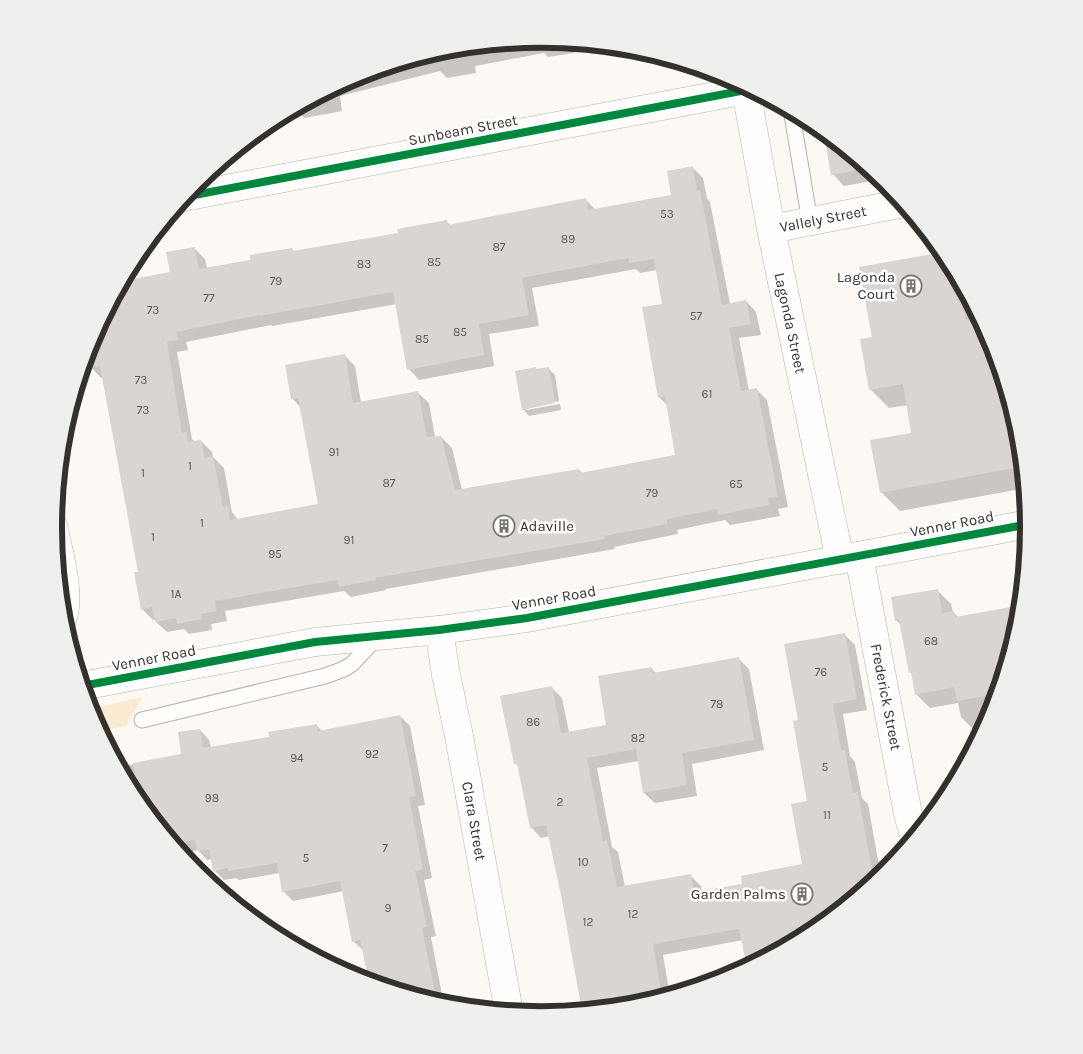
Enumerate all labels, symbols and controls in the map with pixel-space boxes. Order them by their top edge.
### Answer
street label: Sunbeam Street [407,111,519,149]
street label: Vallely Street [778,202,868,236]
house number: 53 [660,207,674,221]
house number: 89 [561,232,575,246]
house number: 87 [492,240,506,254]
house number: 85 [427,255,441,269]
house number: 83 [357,257,371,271]
place label: Lagonda Court [837,268,895,303]
street label: Lagonda Street [771,271,810,376]
house number: 79 [270,274,282,288]
building icon: Lagonda Court [899,274,923,298]
house number: 77 [203,291,215,305]
house number: 73 [147,303,159,317]
house number: 57 [690,309,703,323]
house number: 85 [453,325,467,339]
house number: 85 [415,332,429,346]
house number: 73 [135,373,147,387]
house number: 61 [702,387,712,401]
house number: 73 [137,403,149,417]
house number: 91 [329,445,339,459]
house number: 1 [188,459,192,473]
house number: 1 [141,466,145,480]
house number: 87 [382,476,396,490]
house number: 65 [729,477,743,491]
house number: 79 [646,486,658,500]
street label: Venner Road [909,507,995,541]
building icon: Adaville [492,514,516,538]
house number: 1 [200,516,204,530]
place label: Adaville [520,517,574,535]
house number: 1 [151,530,155,544]
house number: 91 [344,533,354,547]
house number: 95 [268,547,282,561]
street label: Venner Road [511,582,597,614]
house number: 1A [171,587,182,601]
house number: 68 [924,634,938,648]
street label: Venner Road [111,641,197,675]
street label: Frederick Street [867,642,905,752]
house number: 76 [815,665,827,679]
house number: 78 [710,697,724,711]
house number: 86 [526,715,540,729]
house number: 82 [631,731,645,745]
house number: 92 [365,747,379,761]
house number: 94 [290,751,304,765]
house number: 5 [822,760,829,774]
street label: Clara Street [458,780,490,862]
house number: 98 [205,791,219,805]
house number: 2 [557,795,564,809]
house number: 11 [823,808,831,822]
house number: 7 [382,841,388,855]
house number: 5 [303,851,310,865]
house number: 10 [577,855,589,869]
building icon: Garden Palms [790,882,814,906]
place label: Garden Palms [691,885,786,903]
house number: 9 [385,901,392,915]
house number: 12 [628,907,639,921]
house number: 12 [583,915,594,929]

